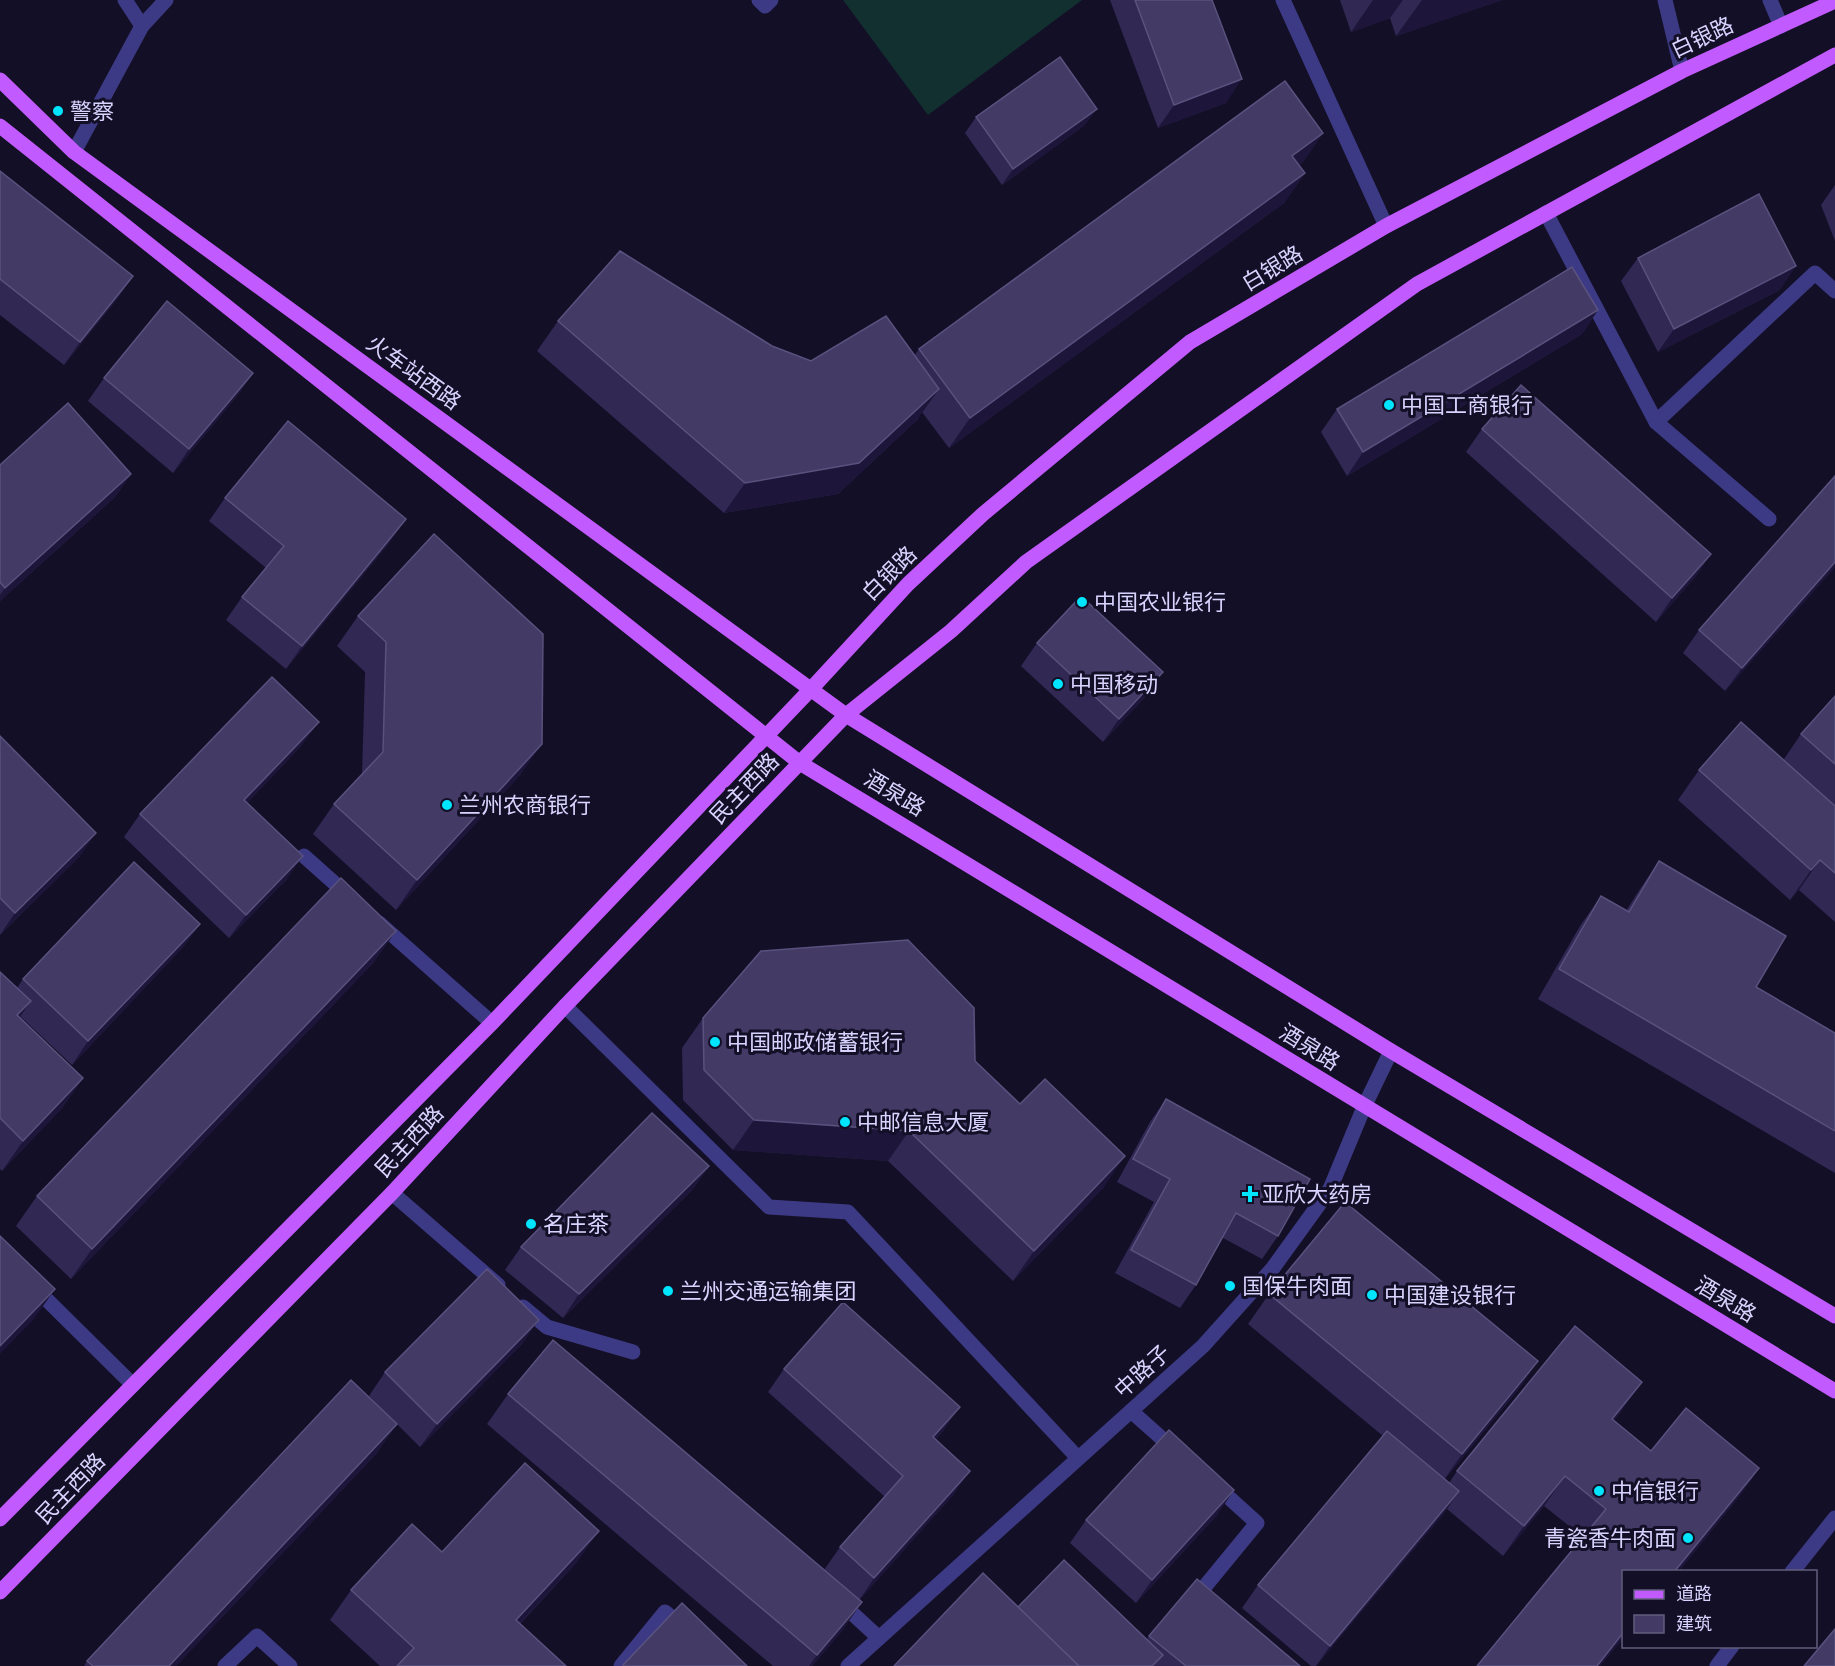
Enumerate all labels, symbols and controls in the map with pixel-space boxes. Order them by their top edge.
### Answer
street label: 白银路 [1667,11,1738,64]
place label: 警察 [70,98,114,125]
marker: 警察 [51,104,65,118]
street label: 白银路 [1237,240,1308,297]
street label: 火车站西路 [361,329,466,416]
place label: 中国工商银行 [1401,392,1533,419]
marker: 中国工商银行 [1382,398,1396,412]
street label: 白银路 [856,540,922,606]
place label: 中国农业银行 [1094,589,1226,616]
marker: 中国农业银行 [1075,595,1089,609]
place label: 中国移动 [1070,671,1158,698]
marker: 中国移动 [1051,677,1065,691]
street label: 民主西路 [704,747,785,829]
street label: 酒泉路 [859,765,930,822]
place label: 兰州农商银行 [459,792,591,819]
marker: 兰州农商银行 [440,798,454,812]
street label: 酒泉路 [1275,1018,1345,1076]
place label: 中国邮政储蓄银行 [727,1029,903,1056]
marker: 中国邮政储蓄银行 [708,1035,722,1049]
street label: 民主西路 [369,1100,449,1183]
place label: 中邮信息大厦 [857,1109,989,1136]
marker: 中邮信息大厦 [838,1115,852,1129]
place label: 亚欣大药房 [1262,1181,1372,1208]
marker: 亚欣大药房 [1243,1187,1257,1201]
place label: 名庄茶 [543,1211,609,1238]
marker: 名庄茶 [524,1217,538,1231]
street label: 酒泉路 [1690,1271,1761,1328]
place label: 国保牛肉面 [1242,1273,1352,1300]
place label: 兰州交通运输集团 [680,1278,856,1305]
marker: 国保牛肉面 [1223,1279,1237,1293]
place label: 中国建设银行 [1384,1282,1516,1309]
marker: 兰州交通运输集团 [661,1284,675,1298]
marker: 中国建设银行 [1365,1288,1379,1302]
street label: 中路子 [1109,1339,1176,1403]
street label: 民主西路 [30,1447,111,1529]
place label: 中信银行 [1611,1478,1699,1505]
marker: 中信银行 [1592,1484,1606,1498]
place label: 青瓷香牛肉面 [1544,1525,1676,1552]
marker: 青瓷香牛肉面 [1681,1531,1695,1545]
legend [1622,1570,1817,1648]
text: 道路 [1676,1583,1712,1605]
text: 建筑 [1676,1613,1712,1635]

